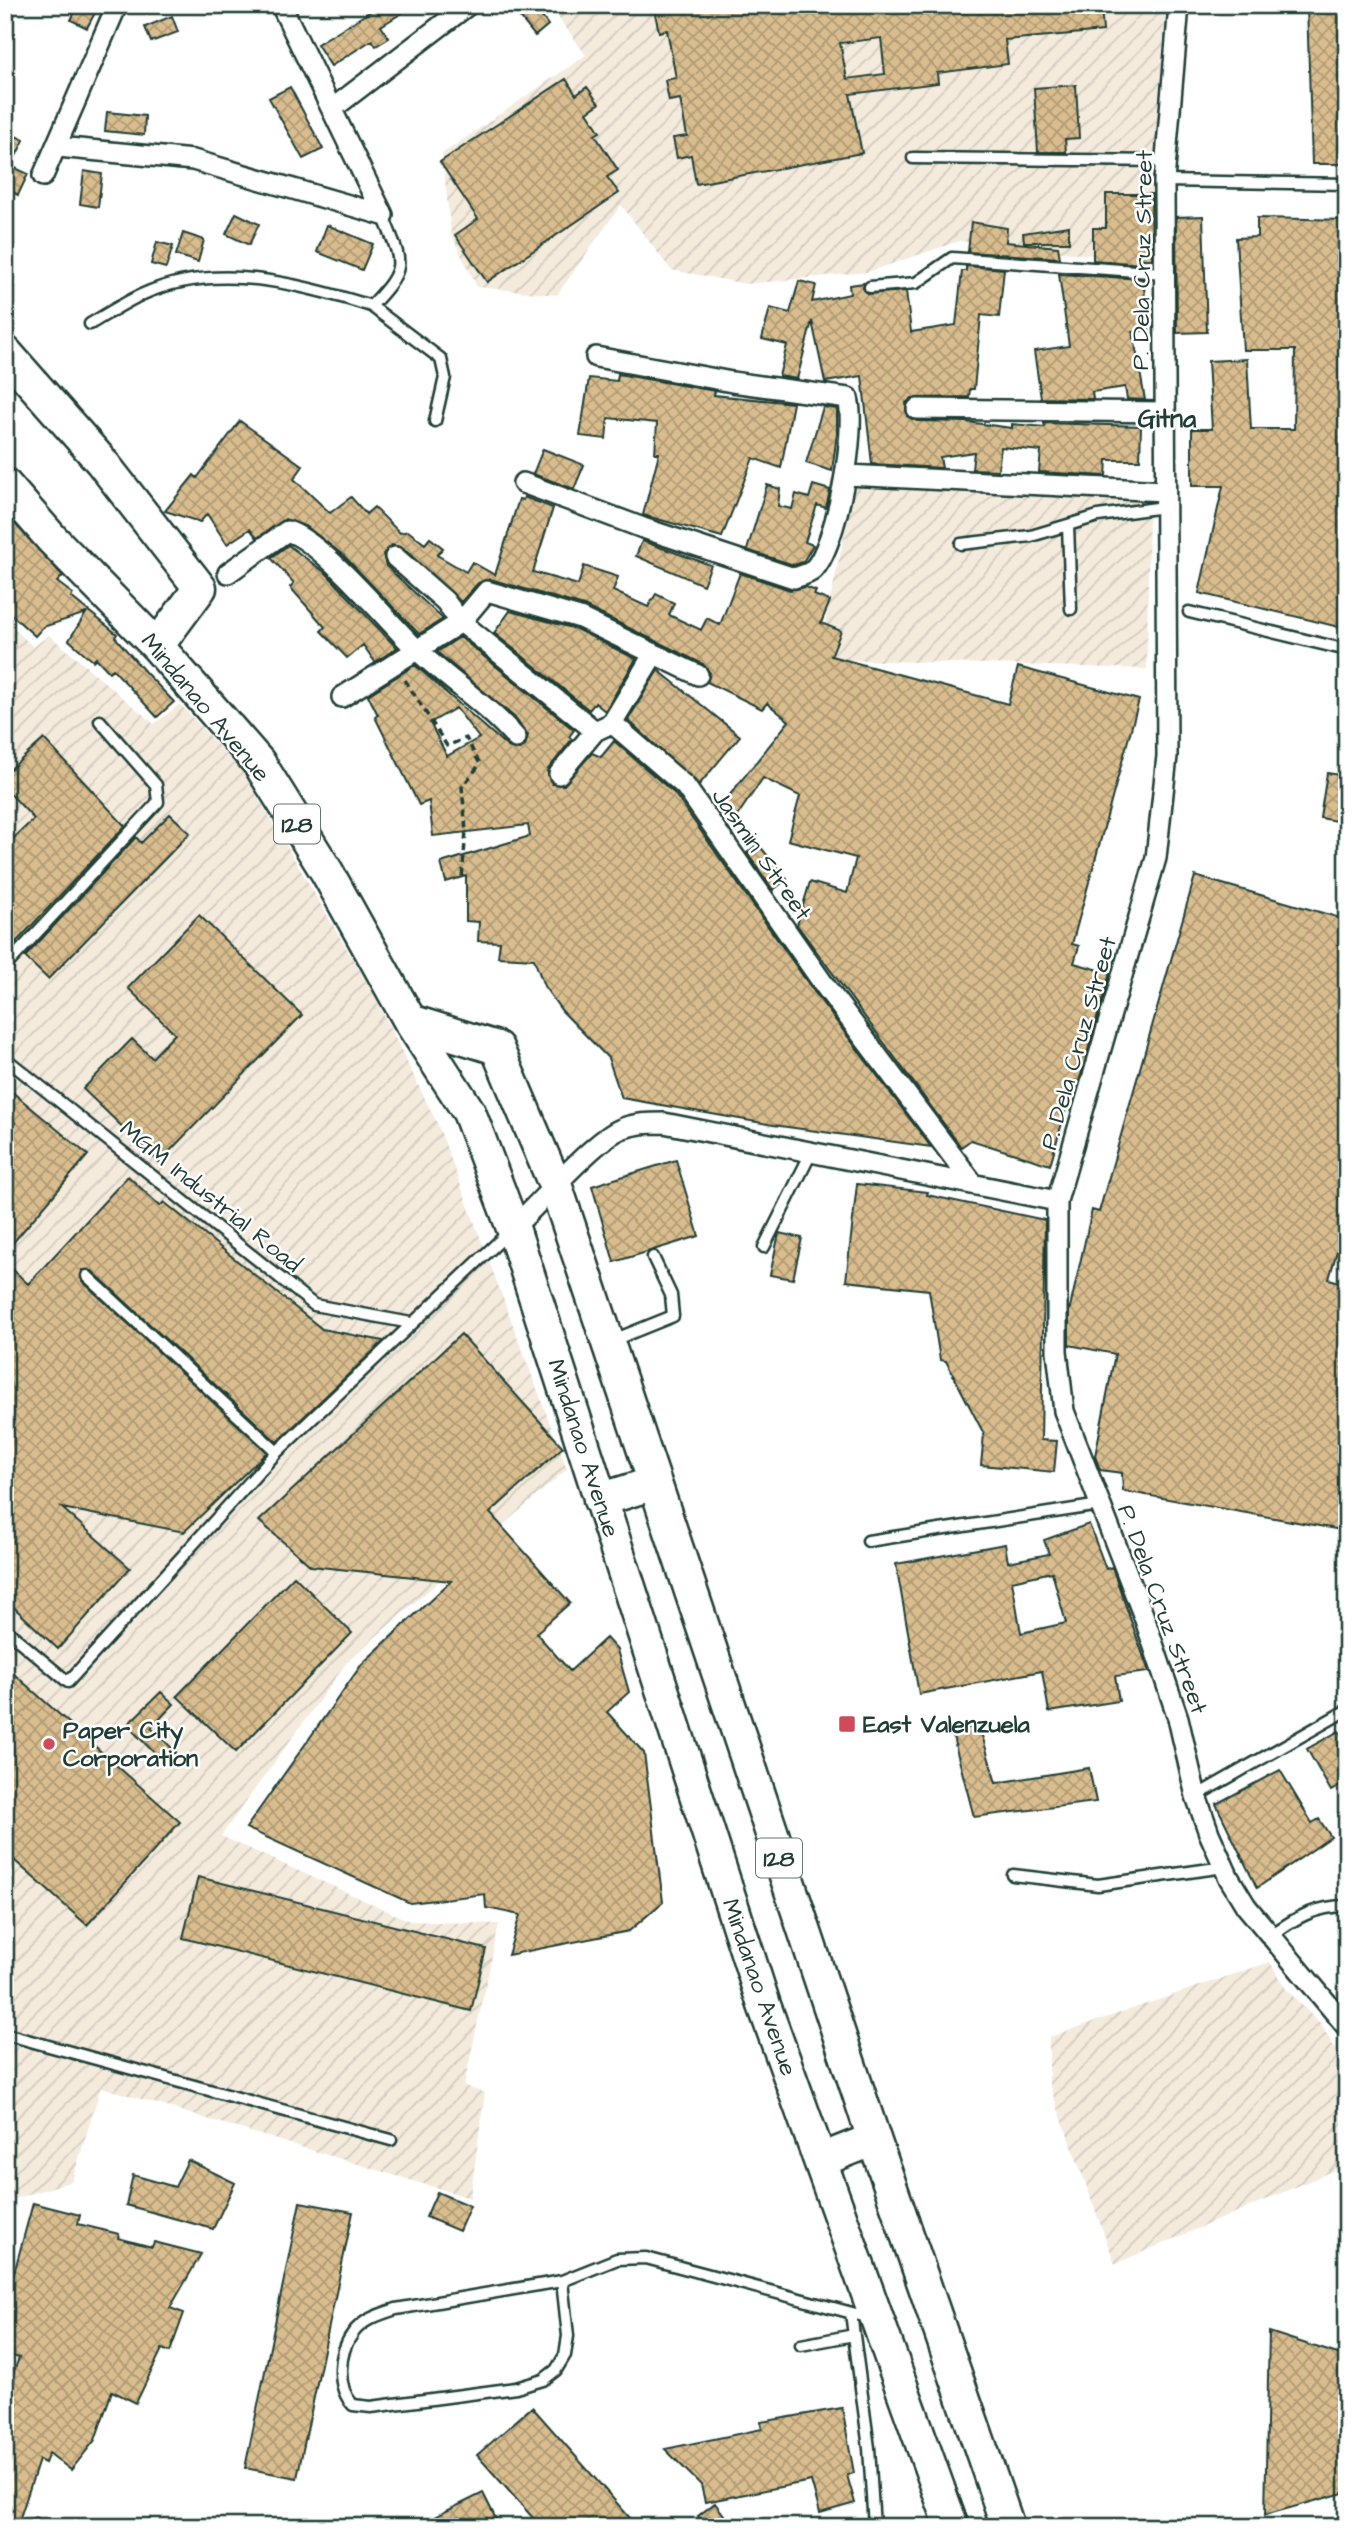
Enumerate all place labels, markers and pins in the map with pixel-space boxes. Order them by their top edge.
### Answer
place label: East Valenzuela [863,1708,1031,1742]
place label: Paper City Corporation [63,1714,198,1776]
marker: East Valenzuela [837,1714,857,1734]
marker: Paper City Corporation [41,1736,57,1752]

